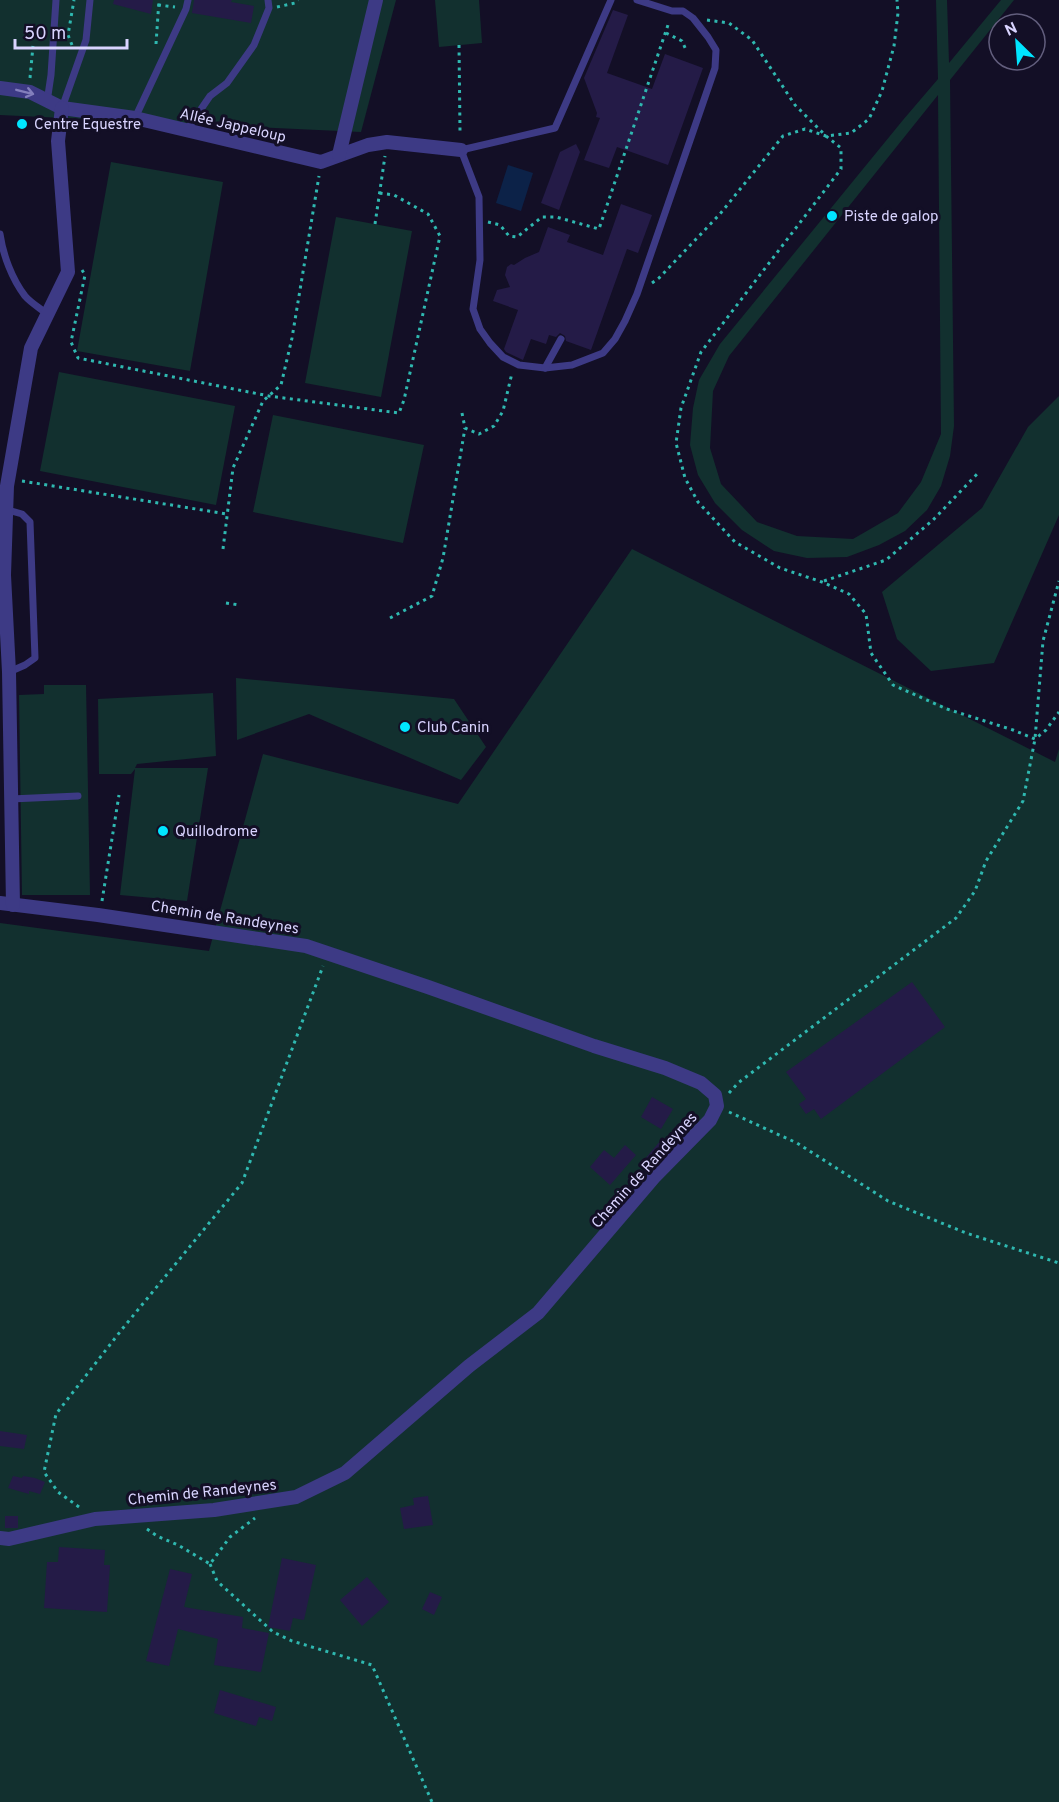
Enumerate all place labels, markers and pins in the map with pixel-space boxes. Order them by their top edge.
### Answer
place label: Centre Equestre [34,116,141,135]
marker: Centre Equestre [15,117,29,131]
place label: Piste de galop [844,208,938,227]
marker: Piste de galop [825,209,839,223]
place label: Club Canin [417,719,490,738]
marker: Club Canin [398,720,412,734]
place label: Quillodrome [175,823,258,842]
marker: Quillodrome [156,824,170,838]

